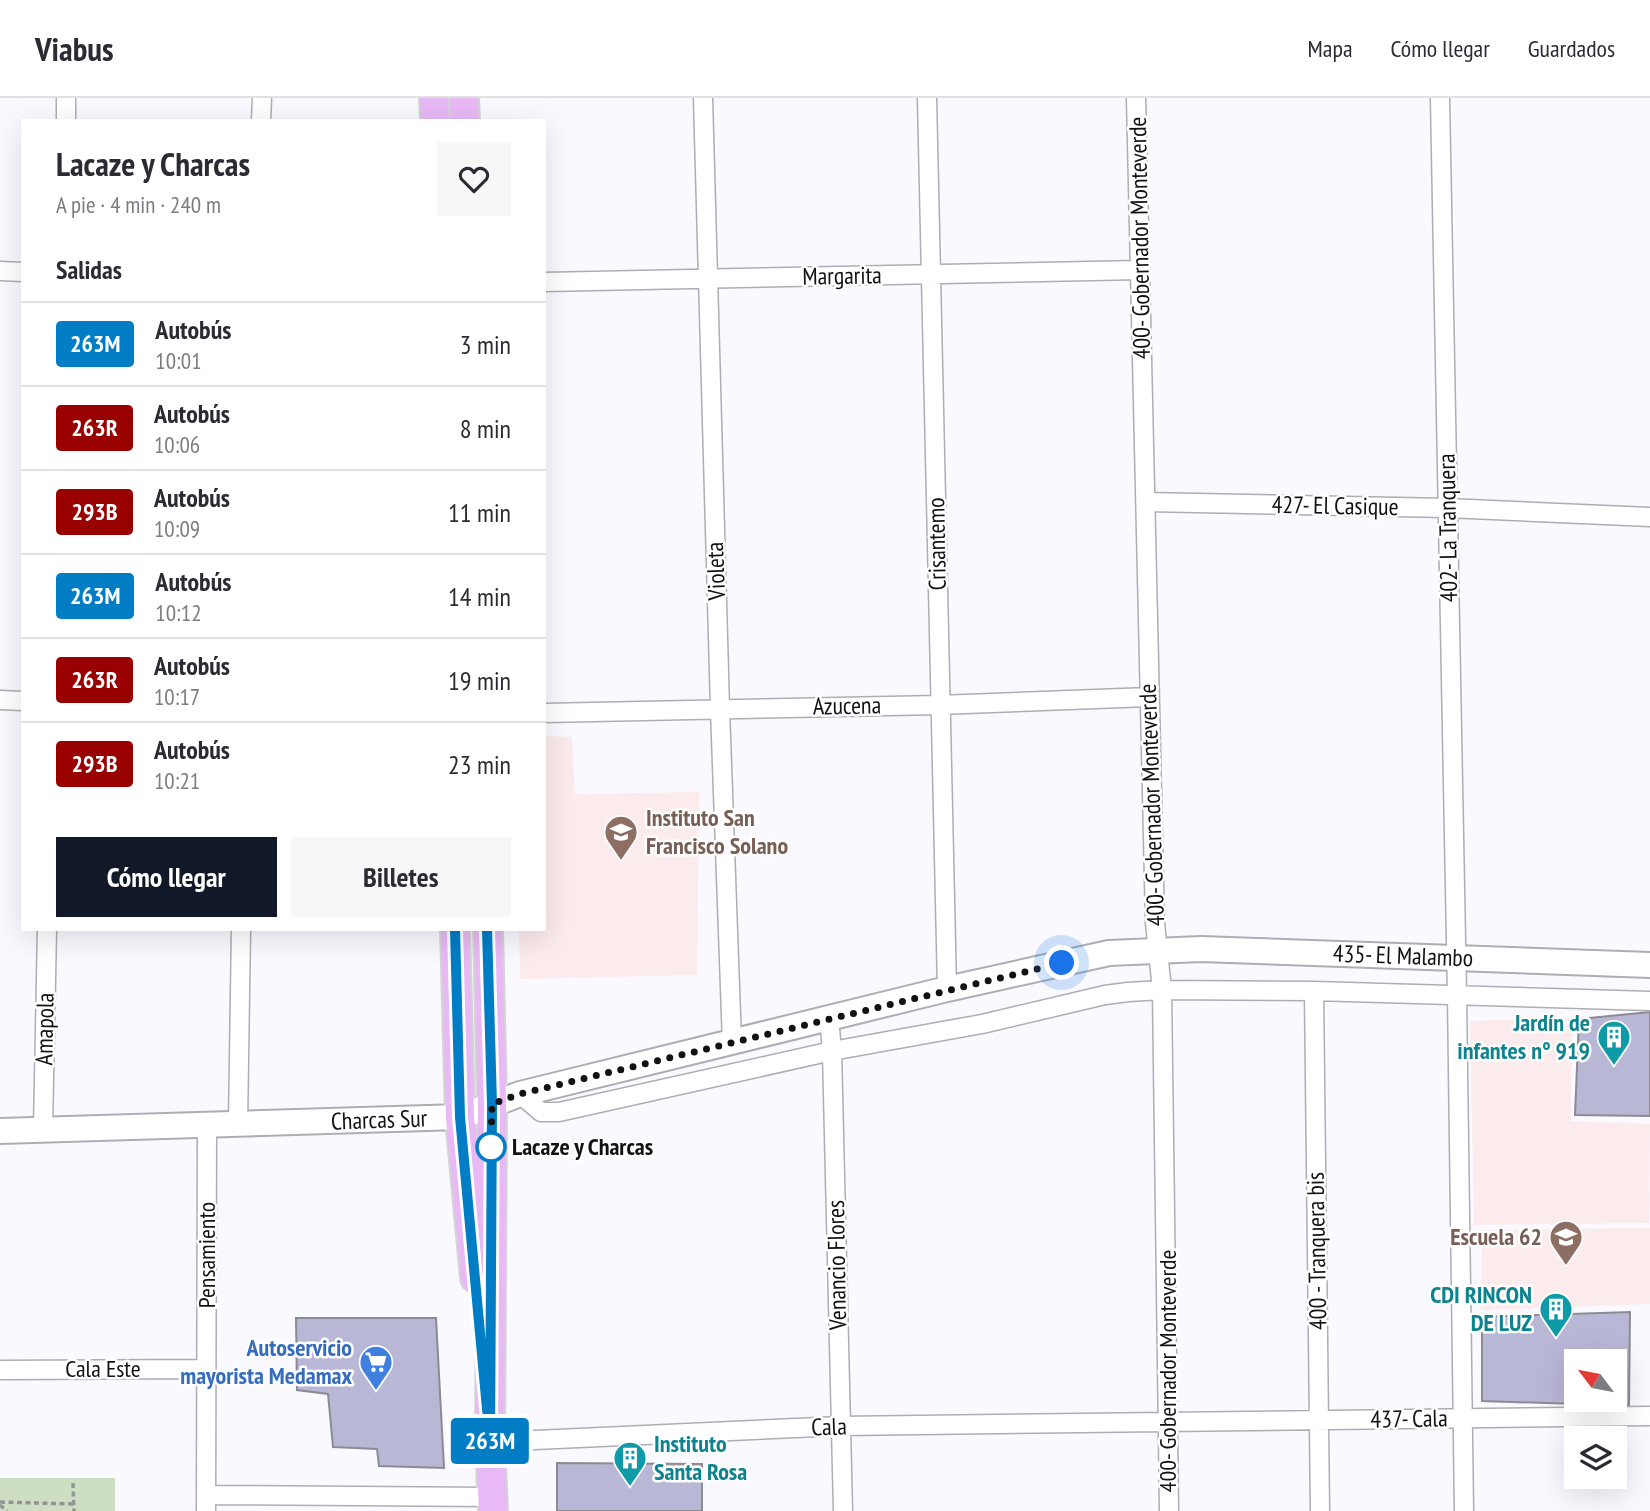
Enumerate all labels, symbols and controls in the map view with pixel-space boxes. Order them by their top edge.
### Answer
text: Viabus [35,27,114,70]
text: Mapa [1308,33,1353,64]
text: Cómo llegar [1391,33,1490,64]
text: Guardados [1528,33,1615,64]
street label: 400- Gobernador Monteverde [1122,116,1157,360]
text: Lacaze y Charcas [56,142,250,185]
button: heart [437,142,511,216]
text: A pie · 4 min · 240 m [56,190,221,219]
text: Salidas [56,253,122,286]
street label: Margarita [802,259,882,292]
text: Autobús [155,313,231,346]
text: 263M [70,328,120,359]
text: 3 min [460,328,511,361]
text: 10:01 [155,346,202,375]
text: Autobús [154,397,230,430]
text: 263R [71,412,118,443]
text: 8 min [460,412,511,445]
text: 10:06 [154,430,200,459]
street label: 402- La Tranquera [1431,453,1464,603]
text: Autobús [154,481,230,514]
street label: 427- El Casique [1271,489,1399,522]
text: 293B [71,496,118,527]
text: 11 min [448,496,511,529]
street label: Crisantemo [920,497,953,591]
text: 10:09 [154,514,200,543]
street label: Violeta [699,541,732,602]
text: Autobús [155,565,231,598]
text: 263M [70,580,120,611]
text: 14 min [448,580,511,613]
text: 10:12 [155,598,202,627]
text: Autobús [154,649,230,682]
text: 263R [71,664,118,695]
text: 19 min [448,664,511,697]
text: 10:17 [154,682,200,711]
street label: 400- Gobernador Monteverde [1132,683,1171,927]
street label: Azucena [813,689,881,722]
text: Autobús [154,733,230,766]
text: 293B [71,748,118,779]
text: 23 min [448,748,511,781]
text: 10:21 [154,766,200,795]
place label: Instituto San Francisco Solano [646,802,788,861]
school or university icon: Instituto San Francisco Solano [602,813,640,862]
button: Cómo llegar [56,837,277,917]
button: Billetes [291,837,511,917]
street label: 435- El Malambo [1332,938,1474,973]
your location [1044,945,1079,980]
street label: Amapola [28,992,61,1066]
place label: Jardín de infantes n° 919 [1457,1007,1590,1066]
building icon: Jardín de infantes n° 919 [1595,1018,1633,1067]
street label: Charcas Sur [330,1102,428,1137]
place label: Lacaze y Charcas [512,1131,653,1162]
marker: Lacaze y Charcas [476,1132,506,1162]
street label: 400 - Tranquera bis [1300,1172,1333,1330]
street label: Venancio Flores [820,1200,853,1331]
street label: Pensamiento [191,1202,222,1308]
school or university icon: Escuela 62 [1547,1218,1585,1267]
place label: Escuela 62 [1450,1221,1542,1252]
street label: 400- Gobernador Monteverde [1152,1250,1183,1492]
place label: CDI RINCON DE LUZ [1430,1279,1532,1338]
building icon: CDI RINCON DE LUZ [1537,1290,1575,1339]
place label: Autoservicio mayorista Medamax [180,1332,352,1391]
supermarket icon: Autoservicio mayorista Medamax [357,1343,395,1392]
north arrow [1564,1349,1628,1412]
map controls [1564,1349,1627,1489]
street label: Cala Este [65,1353,141,1384]
street label: 437- Cala [1370,1402,1448,1435]
street label: Cala [811,1410,847,1443]
line badge: 263M [441,1418,539,1464]
text: 263M [465,1425,515,1456]
button: layers [1564,1426,1627,1489]
place label: Instituto Santa Rosa [654,1428,747,1487]
building icon: Instituto Santa Rosa [611,1439,649,1488]

